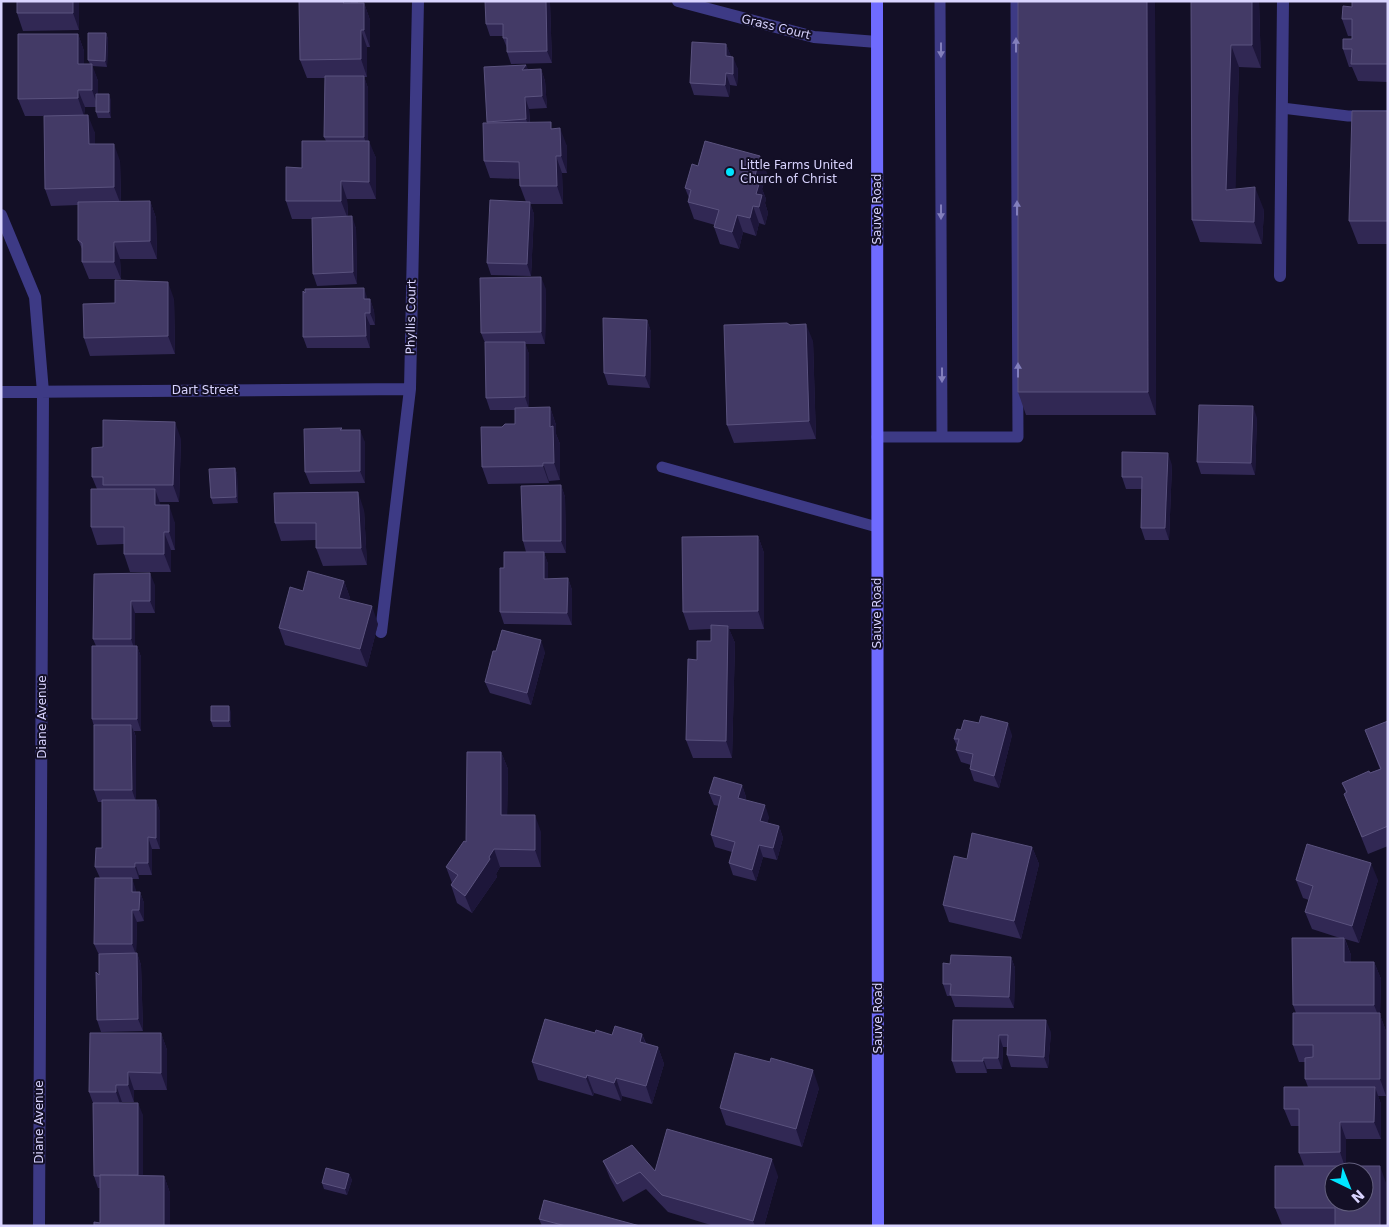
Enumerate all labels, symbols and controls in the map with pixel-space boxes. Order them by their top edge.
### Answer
street label: Grass Court [740,12,812,42]
one-way arrow [1012,37,1020,53]
one-way arrow [937,42,945,58]
place label: Little Farms United Church of Christ [740,158,853,186]
marker: Little Farms United Church of Christ [724,166,736,178]
street label: Sauve Road [870,174,884,245]
one-way arrow [1013,200,1021,216]
one-way arrow [937,205,945,221]
street label: Phyllis Court [403,279,419,355]
one-way arrow [1014,362,1022,378]
one-way arrow [938,367,946,383]
street label: Dart Street [172,383,239,397]
street label: Sauve Road [870,578,884,649]
street label: Diane Avenue [35,675,49,759]
street label: Sauve Road [871,983,885,1054]
street label: Diane Avenue [32,1080,46,1164]
north arrow [1324,1162,1374,1212]
text: N [1348,1187,1368,1206]

